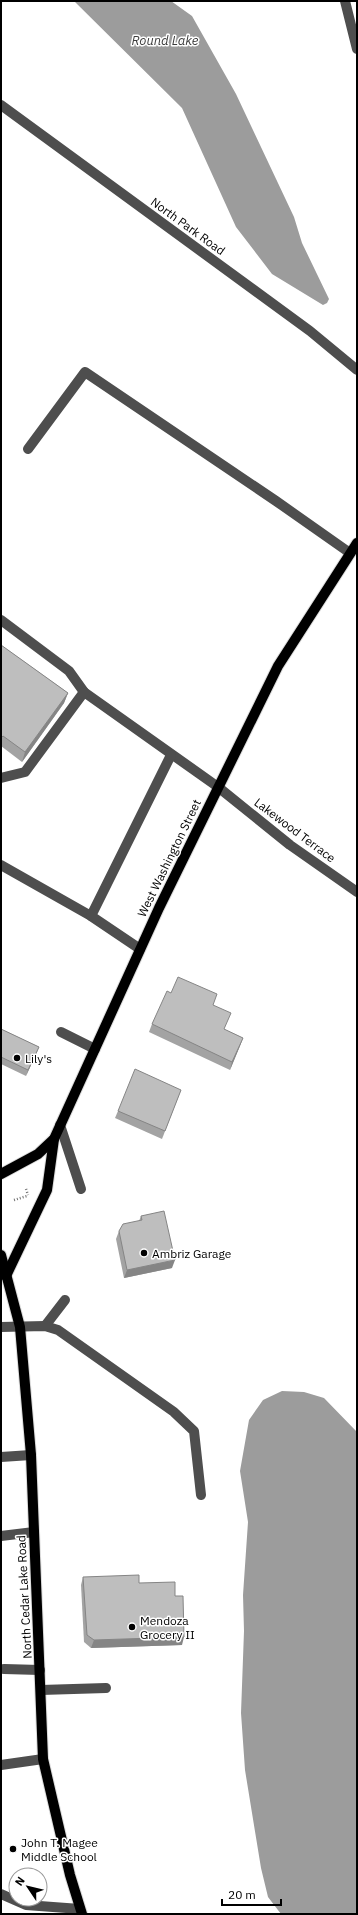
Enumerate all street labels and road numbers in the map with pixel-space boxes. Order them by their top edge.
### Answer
street label: North Park Road [148,194,228,258]
street label: Lakewood Terrace [251,795,339,866]
street label: West Washington Street [134,797,204,919]
street label: North Cedar Lake Road [13,1535,35,1659]

